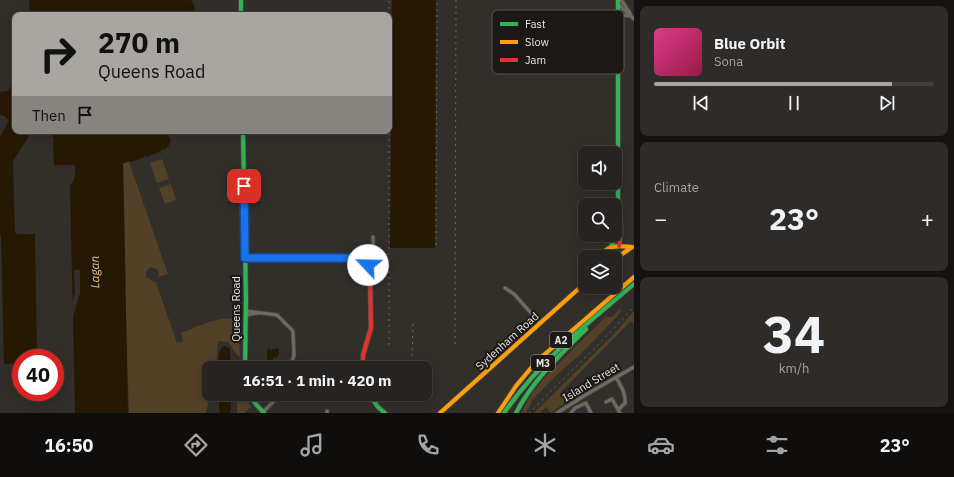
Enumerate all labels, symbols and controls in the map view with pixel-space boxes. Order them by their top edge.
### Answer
legend [492,10,624,74]
text: Fast [525,17,546,31]
text: 270 m [98,24,180,61]
icon: right [32,28,84,80]
text: Blue Orbit [714,34,785,53]
text: Slow [525,35,549,49]
text: Jam [525,53,546,67]
text: Sona [714,53,743,70]
text: Queens Road [98,60,205,83]
icon: previous [690,92,712,114]
icon: pause [783,92,805,114]
icon: next [876,92,898,114]
icon: arrive [74,104,96,126]
text: Then [32,106,66,125]
map controls [578,146,622,294]
button: sound [578,146,622,190]
pin [227,169,261,203]
icon: arrive [233,175,255,197]
text: Climate [654,179,699,196]
button: search [578,198,622,242]
text: 23° [769,199,819,238]
text: − [654,204,667,233]
text: + [921,204,934,233]
position arrow [347,244,389,286]
button: layers [578,250,622,294]
water label: Lagan [87,255,102,288]
street label: Queens Road [229,276,243,342]
text: 34 [763,300,825,367]
street label: Sydenham Road [473,309,541,373]
road number: A2 [550,332,572,348]
speed limit sign: 40 [12,349,64,401]
road number: M3 [531,355,555,371]
street label: Island Street [560,359,622,404]
text: km/h [779,360,809,377]
text: 16:51 · 1 min · 420 m [243,371,391,390]
icon: directions [182,431,210,459]
icon: music [298,431,326,459]
icon: phone [414,431,442,459]
icon: climate [531,431,559,459]
icon: car [647,431,675,459]
icon: filters [763,431,791,459]
text: 16:50 [44,434,93,457]
text: 23° [880,434,910,457]

